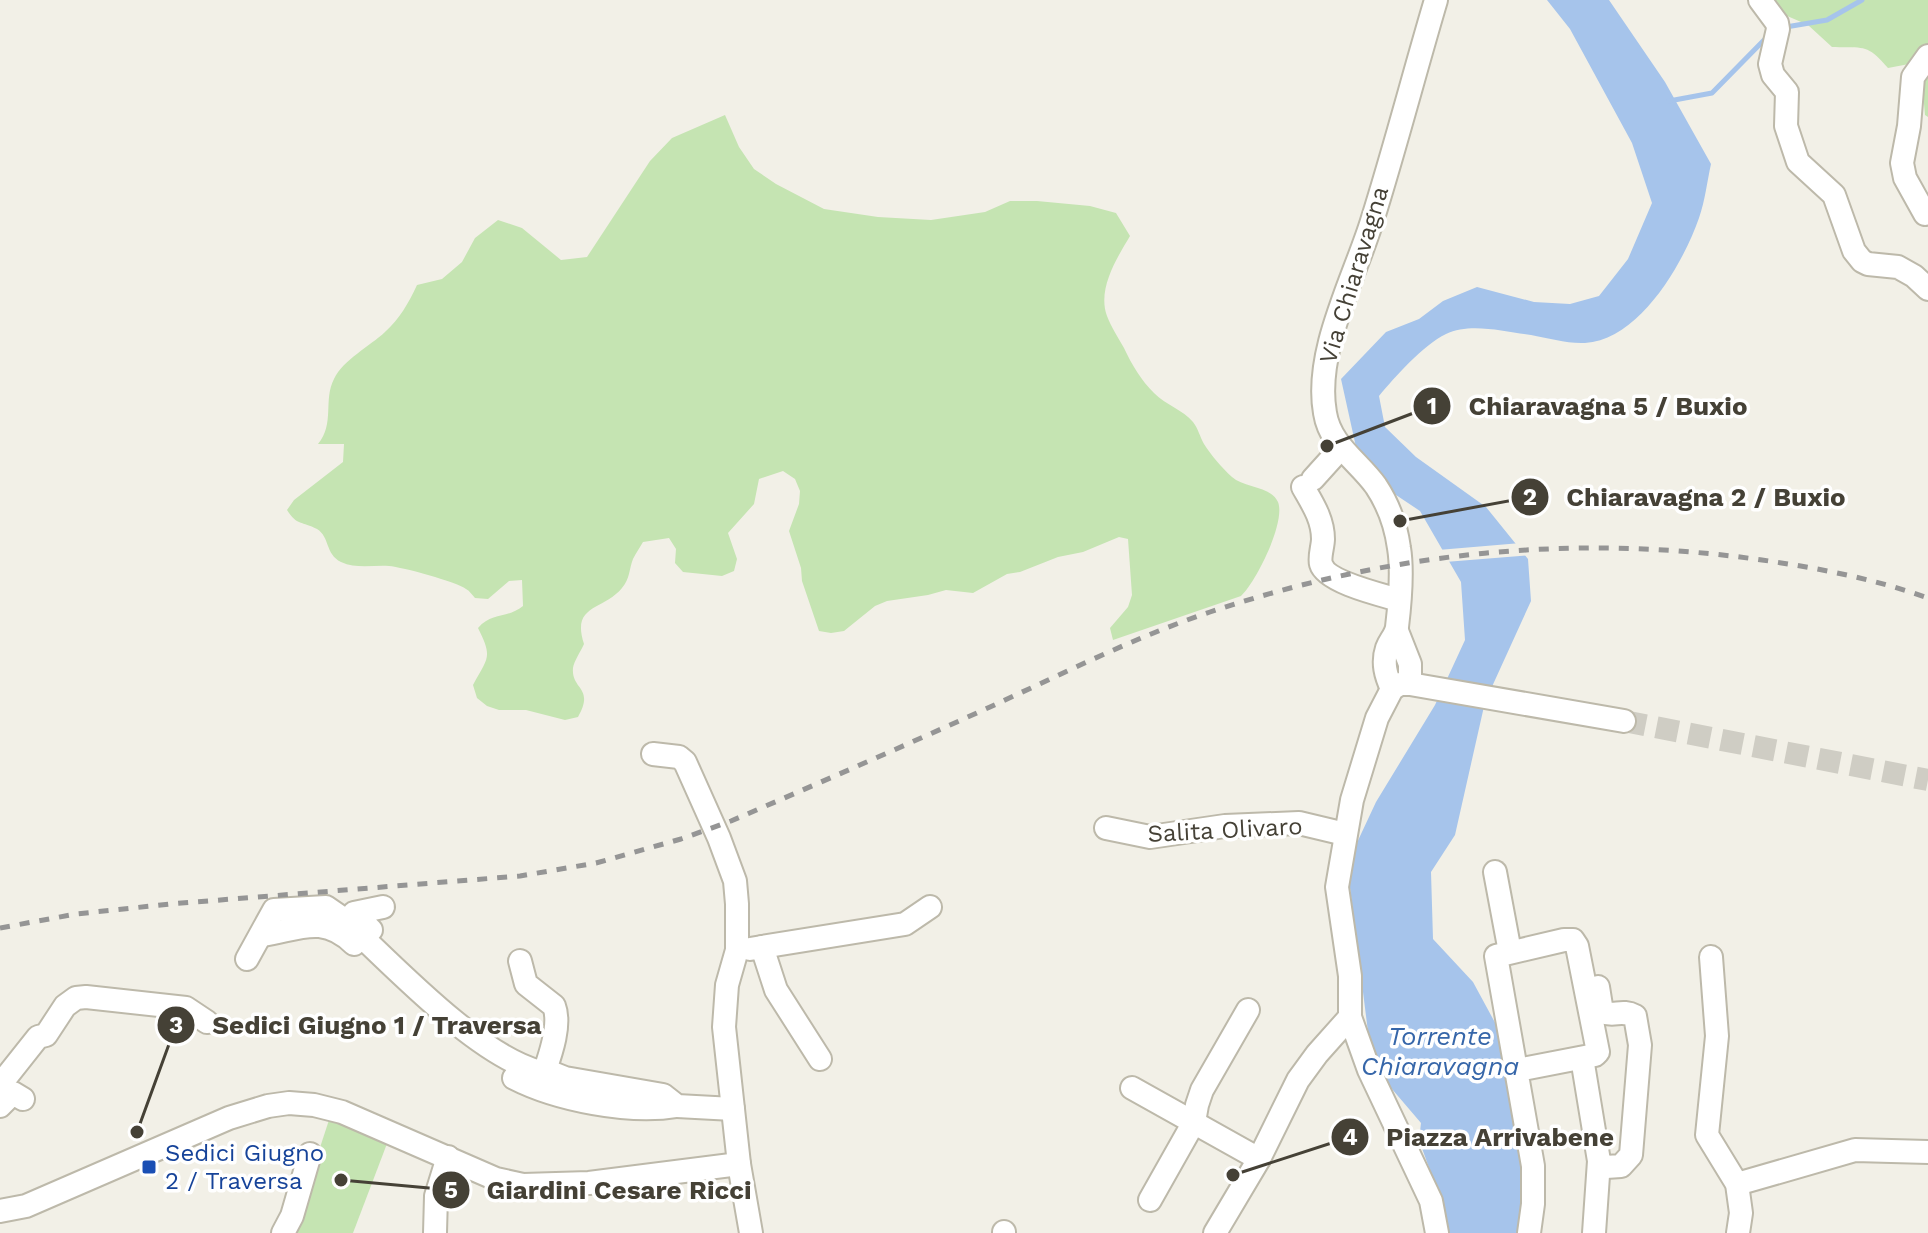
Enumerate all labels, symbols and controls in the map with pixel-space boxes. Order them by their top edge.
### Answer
street label: Via Chiaravagna [1314,183,1394,367]
callout: Chiaravagna 5 / Buxio [1412,381,1763,431]
text: Chiaravagna 5 / Buxio [1469,391,1747,421]
text: 1 [1427,392,1437,420]
callout: Chiaravagna 2 / Buxio [1510,472,1861,522]
text: Chiaravagna 2 / Buxio [1566,482,1846,512]
text: 2 [1523,483,1537,511]
street label: Salita Olivaro [1147,812,1303,848]
callout: Sedici Giugno 1 / Traversa [156,1000,558,1050]
text: Sedici Giugno 1 / Traversa [212,1010,542,1040]
text: 3 [169,1011,183,1039]
water label: Torrente Chiaravagna [1361,1021,1519,1081]
callout: Piazza Arrivabene [1330,1112,1630,1162]
text: Piazza Arrivabene [1386,1122,1614,1152]
text: 4 [1342,1123,1358,1151]
place label: Sedici Giugno 2 / Traversa [165,1139,324,1195]
marker: Sedici Giugno 2 / Traversa [140,1158,158,1176]
callout: Giardini Cesare Ricci [431,1165,768,1215]
text: Giardini Cesare Ricci [486,1175,752,1205]
text: 5 [444,1176,458,1204]

